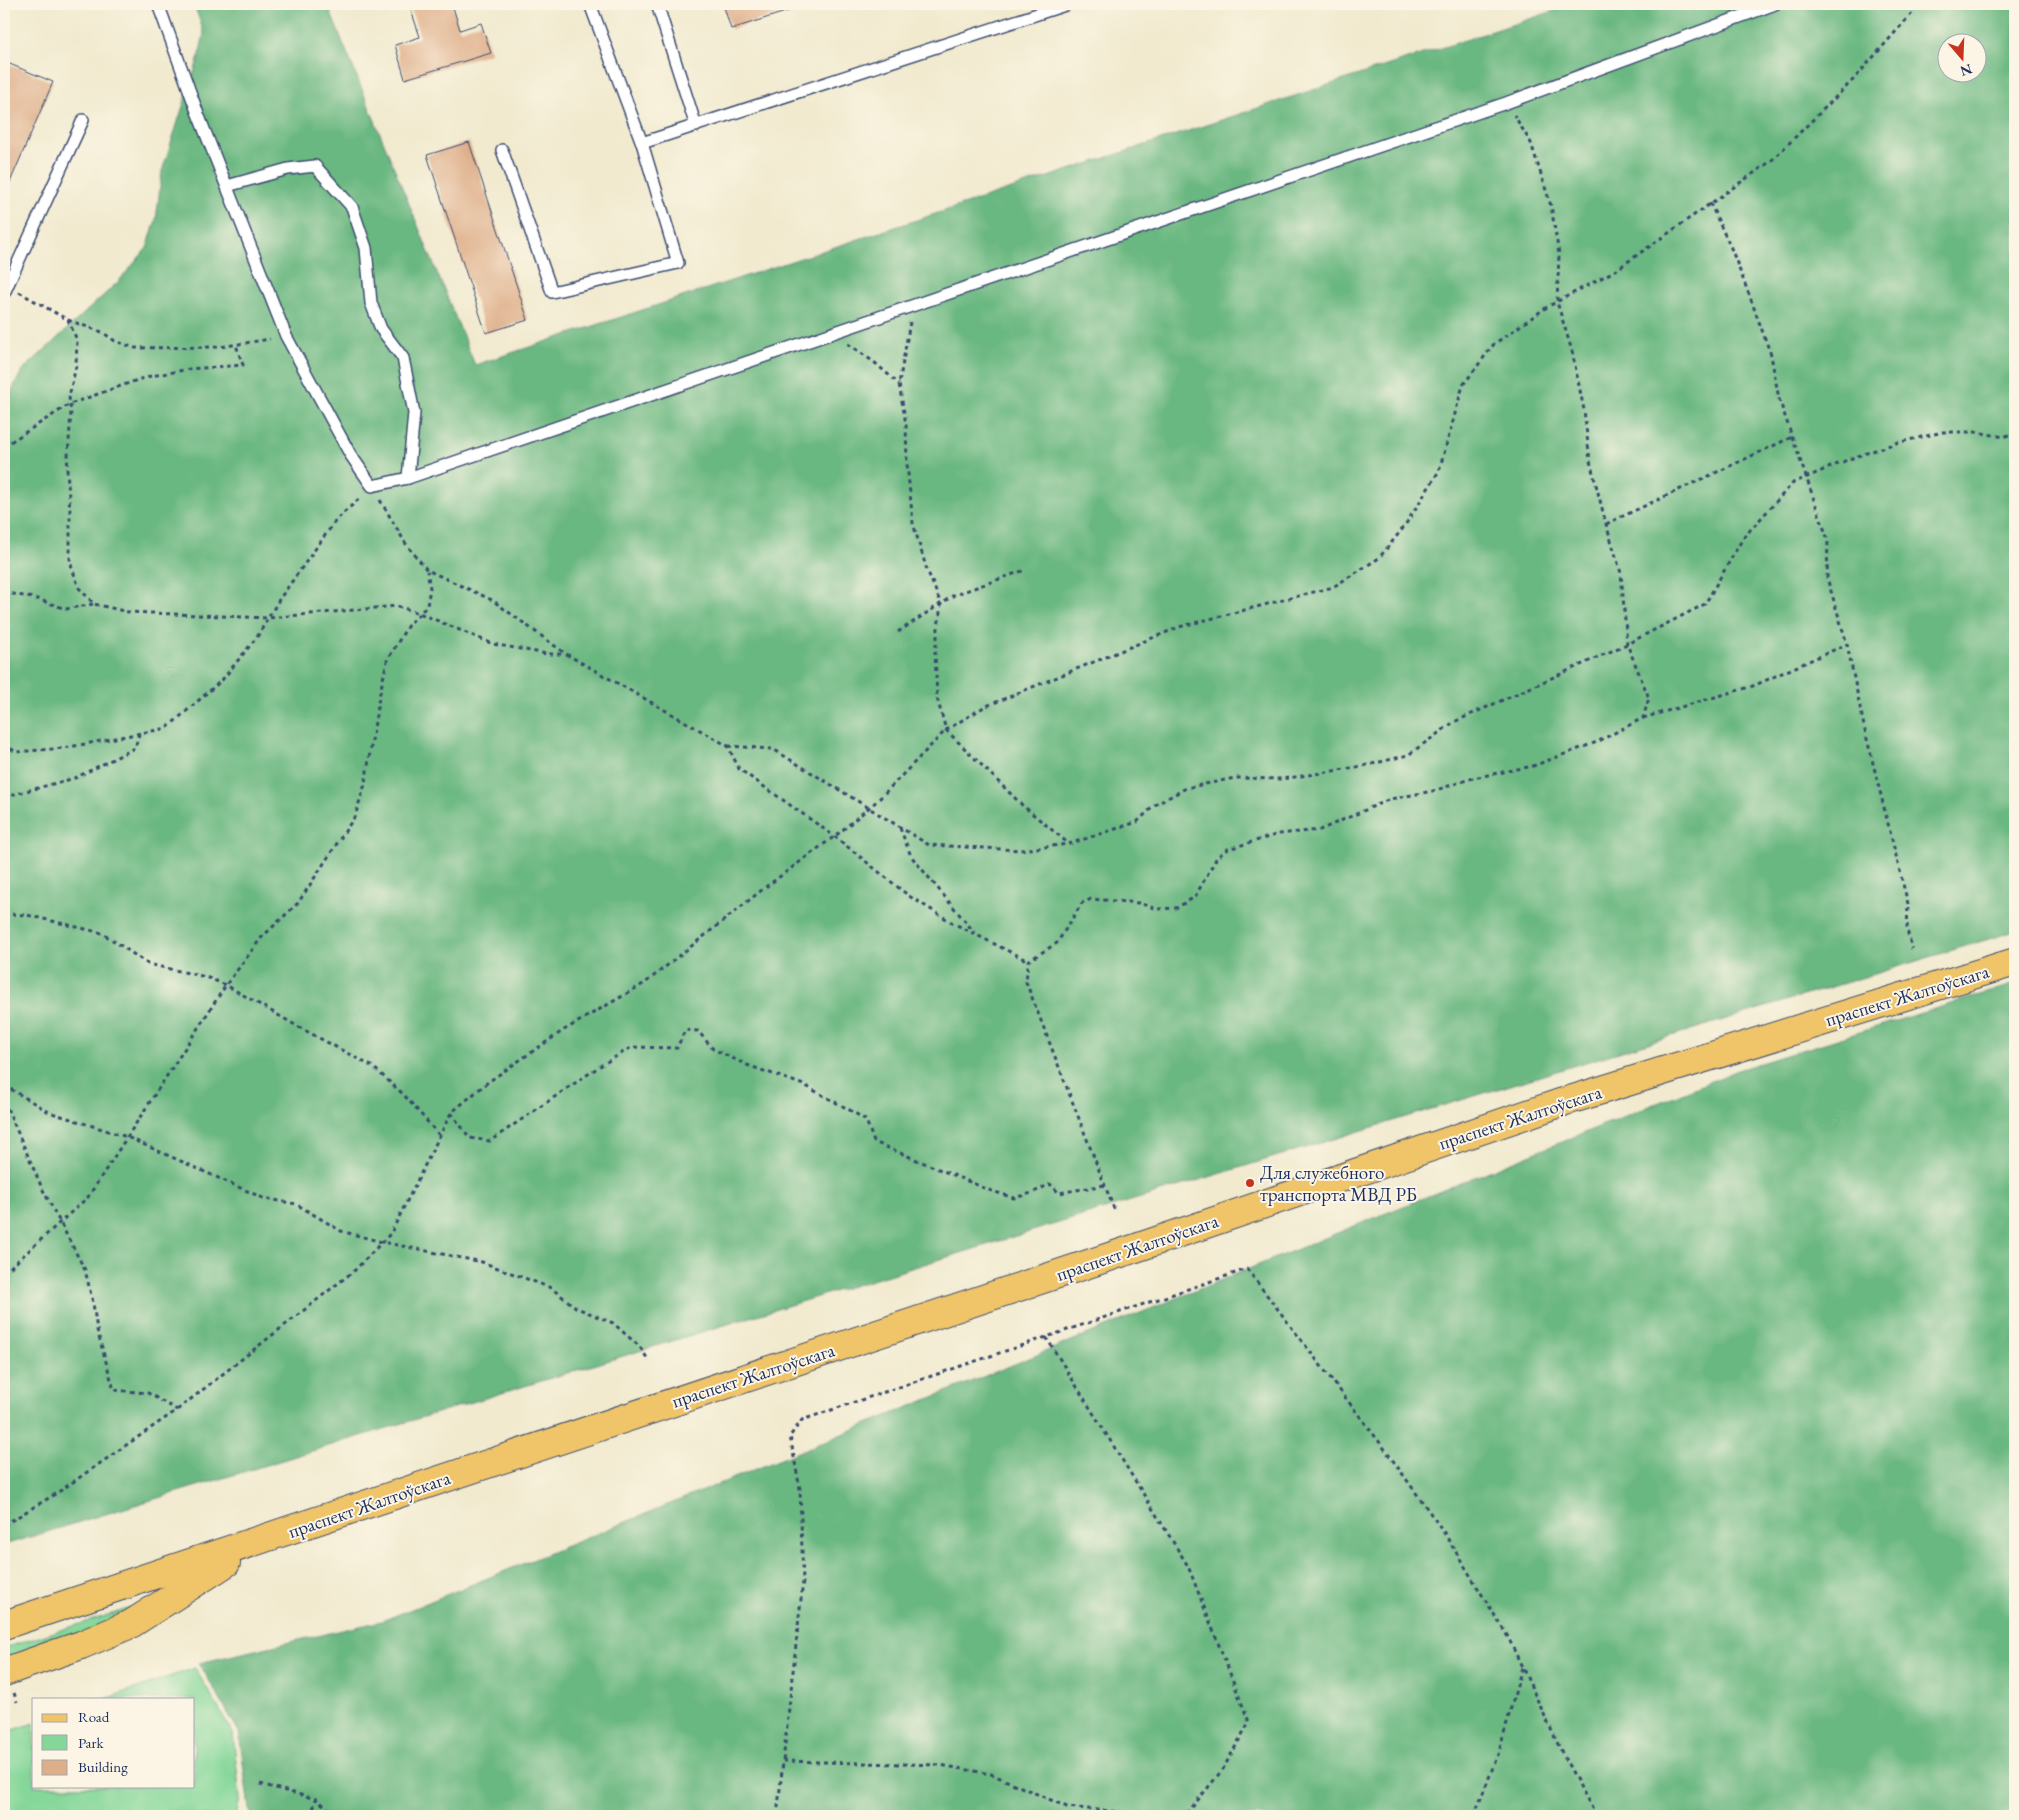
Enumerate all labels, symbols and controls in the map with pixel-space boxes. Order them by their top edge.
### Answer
north arrow [1936,32,1986,82]
text: N [1957,60,1975,81]
street label: праспект Жалтоўскага [1822,959,1992,1032]
street label: праспект Жалтоўскага [1436,1079,1605,1156]
place label: Для служебного транспорта МВД РБ [1260,1160,1417,1207]
marker: Для служебного транспорта МВД РБ [1244,1177,1256,1189]
street label: праспект Жалтоўскага [1053,1208,1222,1287]
street label: праспект Жалтоўскага [669,1337,838,1414]
street label: праспект Жалтоўскага [285,1465,454,1544]
legend [32,1698,195,1788]
text: Road [78,1707,110,1726]
text: Park [78,1733,105,1752]
text: Building [78,1757,128,1776]

